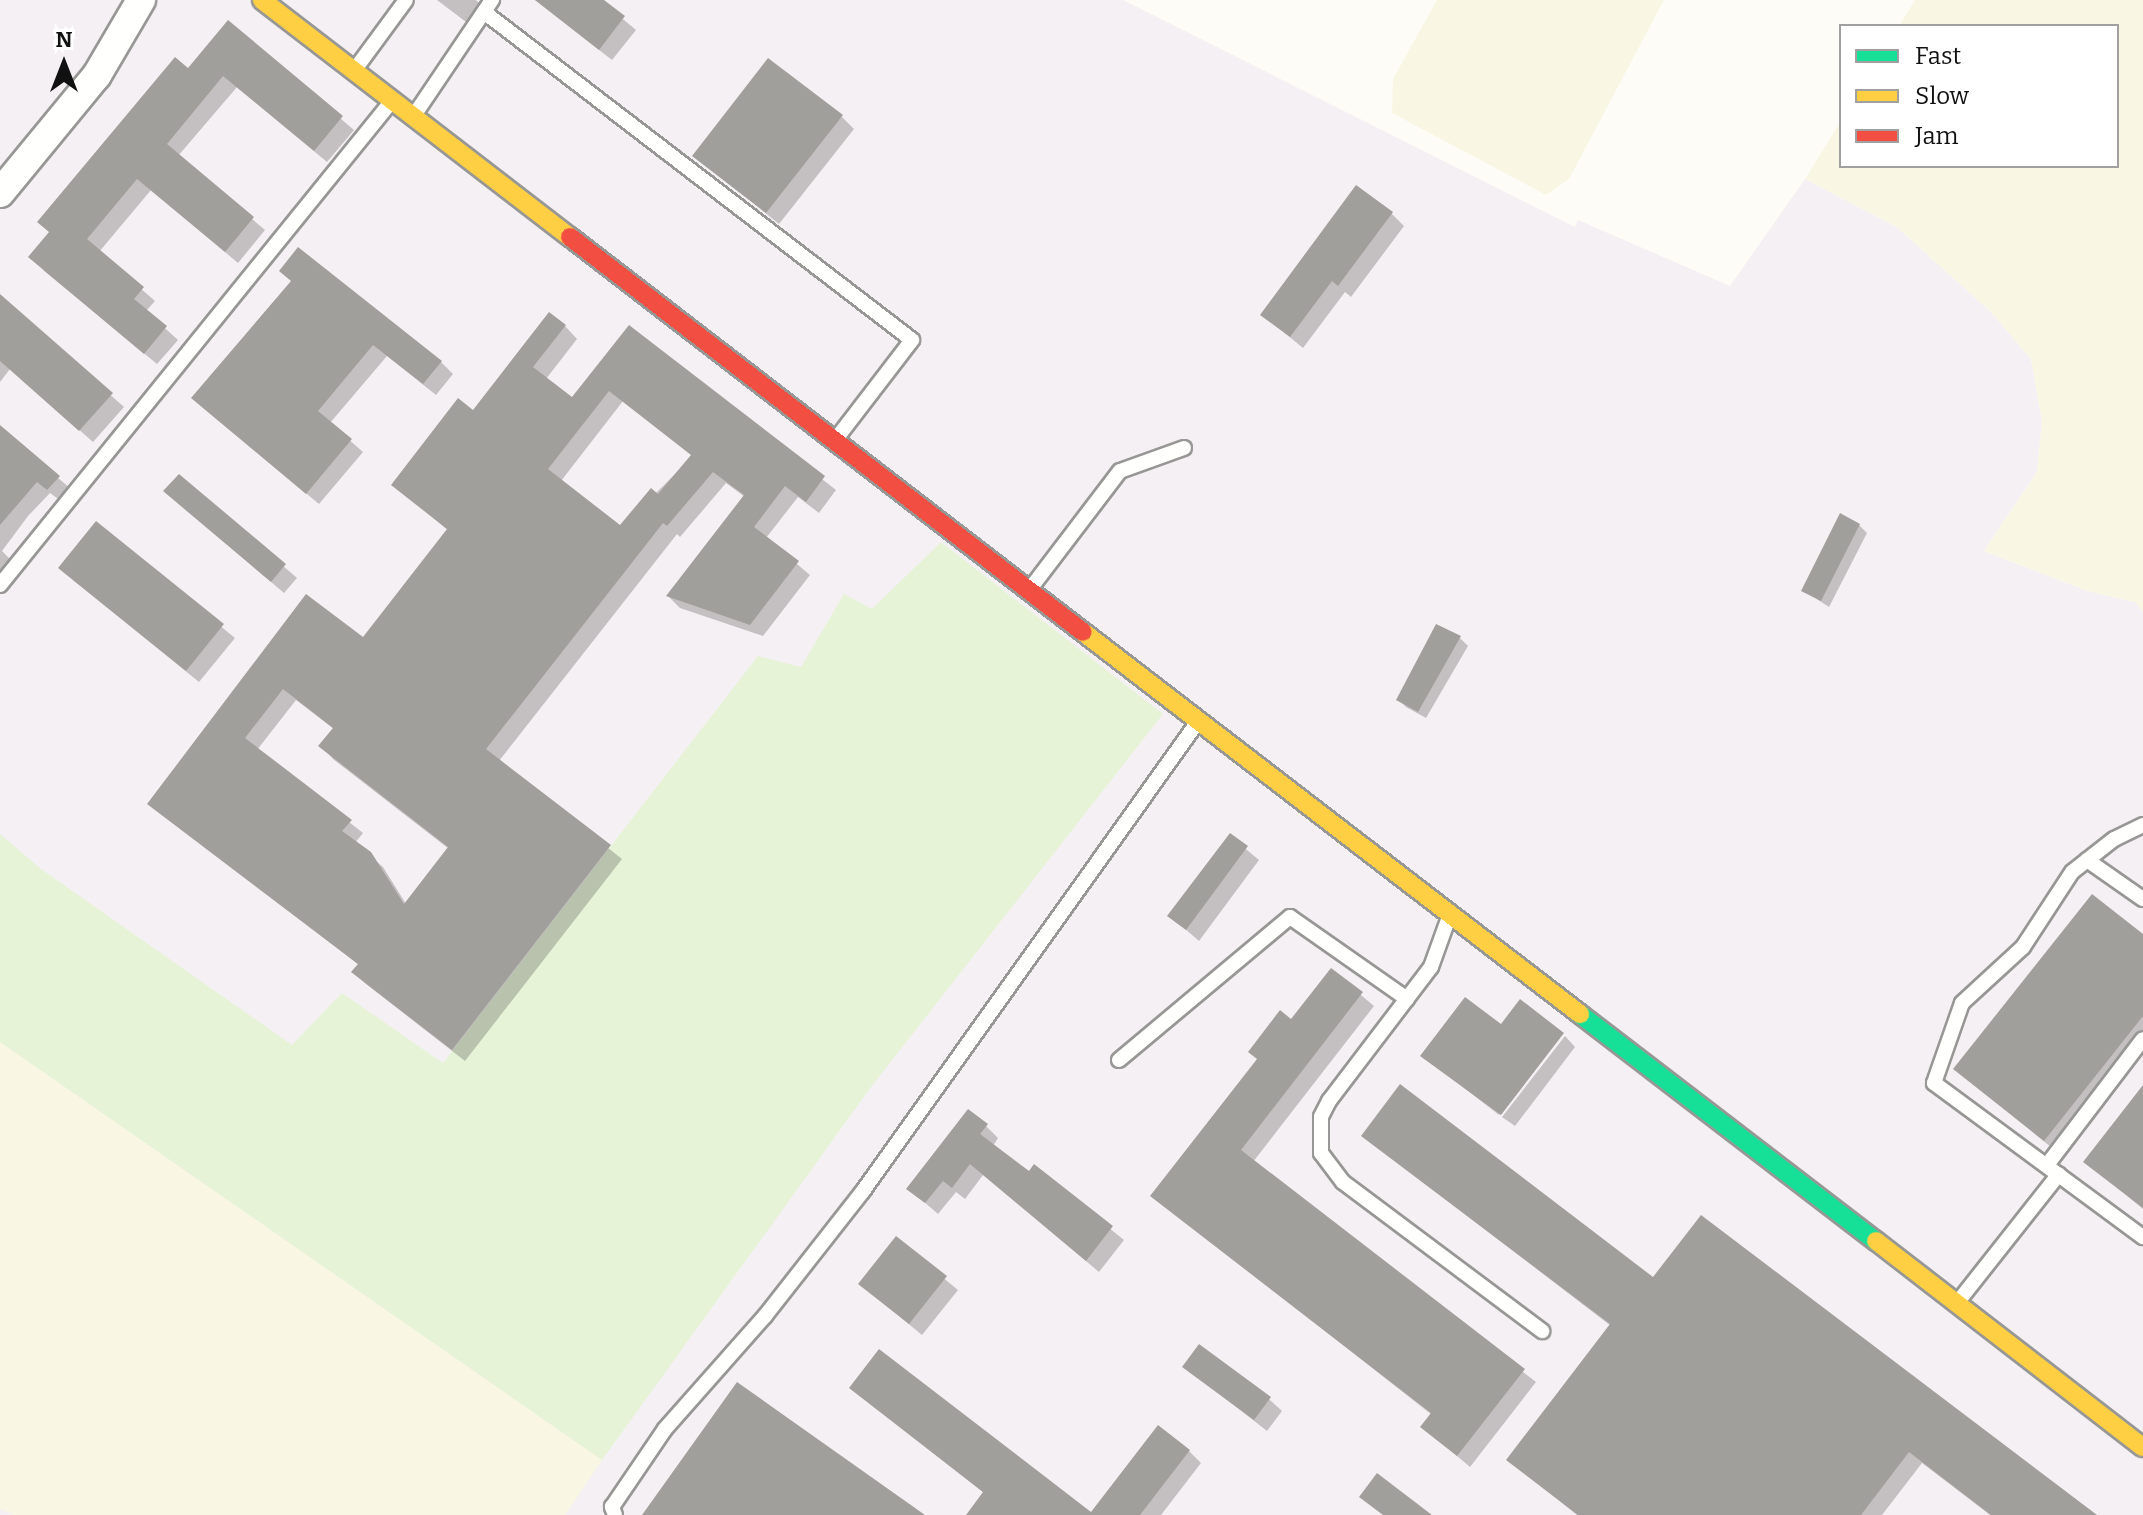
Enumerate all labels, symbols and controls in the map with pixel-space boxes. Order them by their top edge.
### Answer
north arrow [24,24,104,104]
legend [1839,24,2119,168]
text: N [56,26,72,53]
text: Fast [1915,42,1961,70]
text: Slow [1915,82,1969,110]
text: Jam [1915,122,1958,150]

